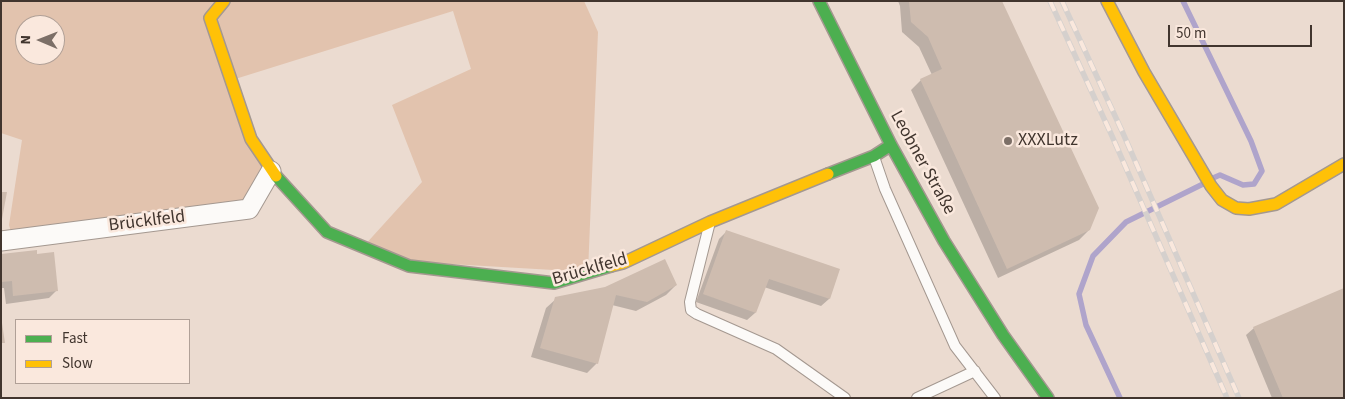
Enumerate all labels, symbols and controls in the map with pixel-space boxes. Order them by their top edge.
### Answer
north arrow [15,15,65,65]
scale bar [1170,15,1314,47]
text: 50 m [1176,23,1206,44]
text: N [16,35,36,45]
street label: Leobner Straße [885,107,959,219]
place label: XXXLutz [1018,130,1078,152]
marker: XXXLutz [1002,135,1014,147]
street label: Brücklfeld [108,207,186,237]
street label: Brücklfeld [550,249,630,291]
legend [15,319,190,384]
text: Fast [62,328,88,349]
text: Slow [62,353,93,374]

